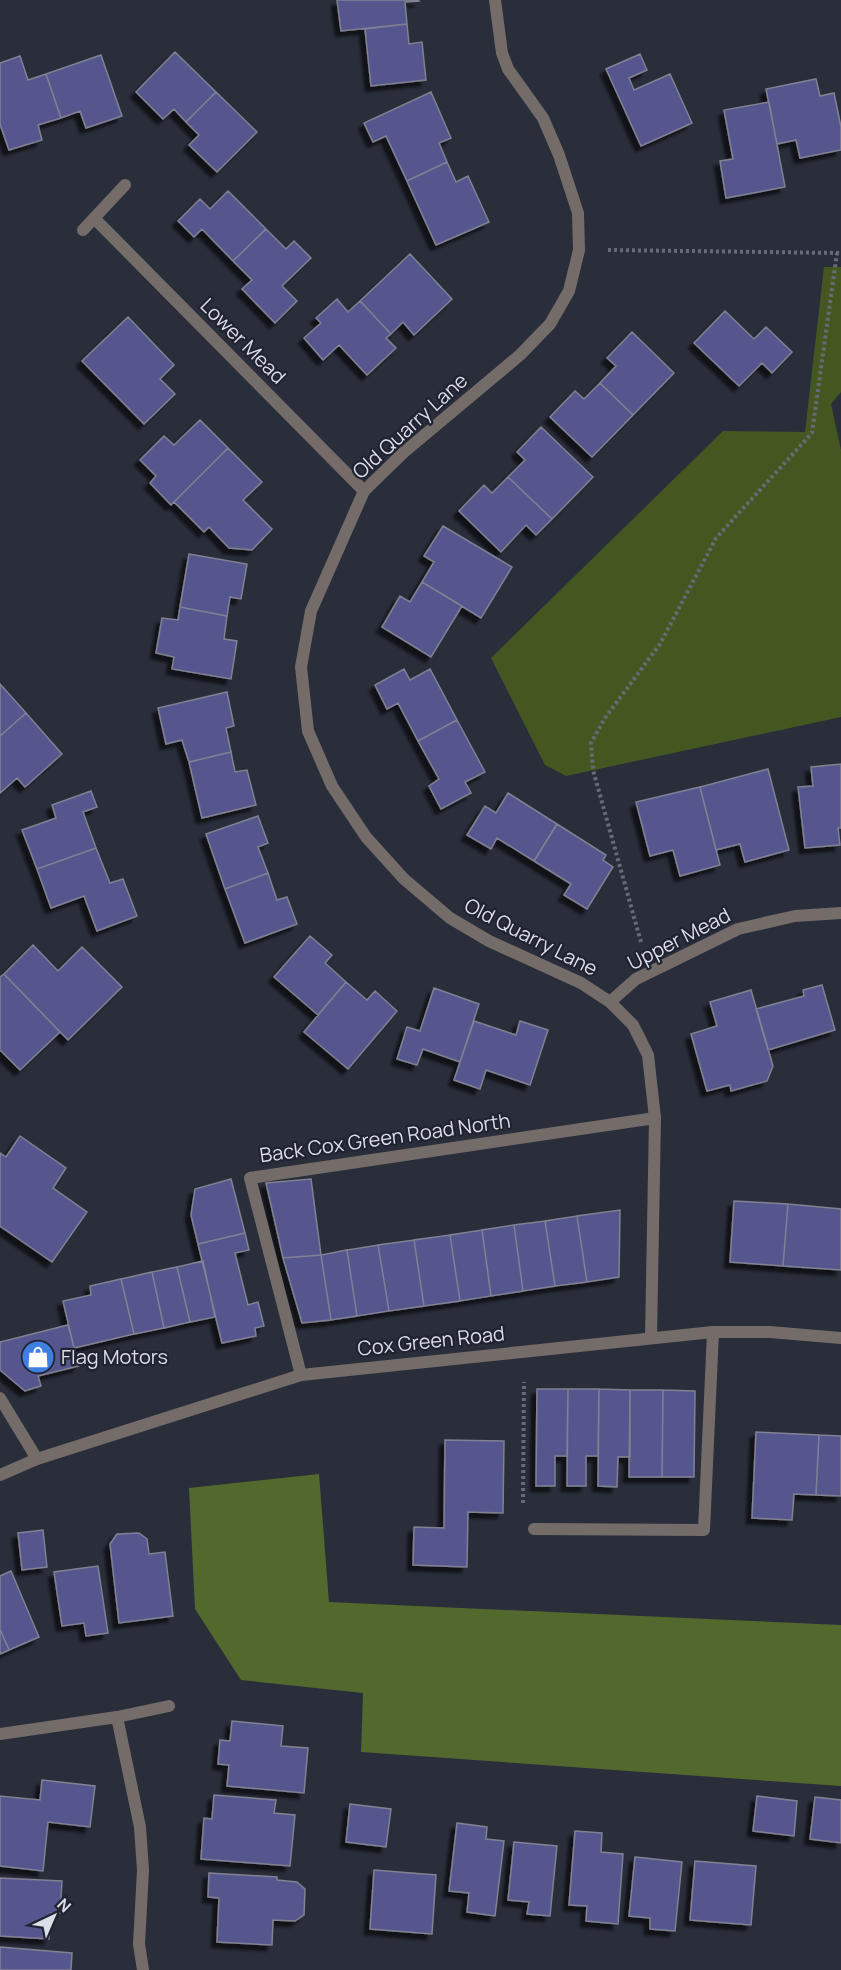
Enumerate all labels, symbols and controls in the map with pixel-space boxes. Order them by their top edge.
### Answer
street label: Lower Mead [195,292,292,389]
street label: Old Quarry Lane [346,367,473,485]
street label: Old Quarry Lane [460,891,602,982]
street label: Upper Mead [623,901,735,976]
street label: Back Cox Green Road North [258,1107,512,1168]
street label: Cox Green Road [356,1319,506,1362]
shop icon: Flag Motors [20,1339,56,1375]
place label: Flag Motors [61,1343,168,1370]
north arrow [24,1886,84,1946]
text: N [53,1893,76,1917]

